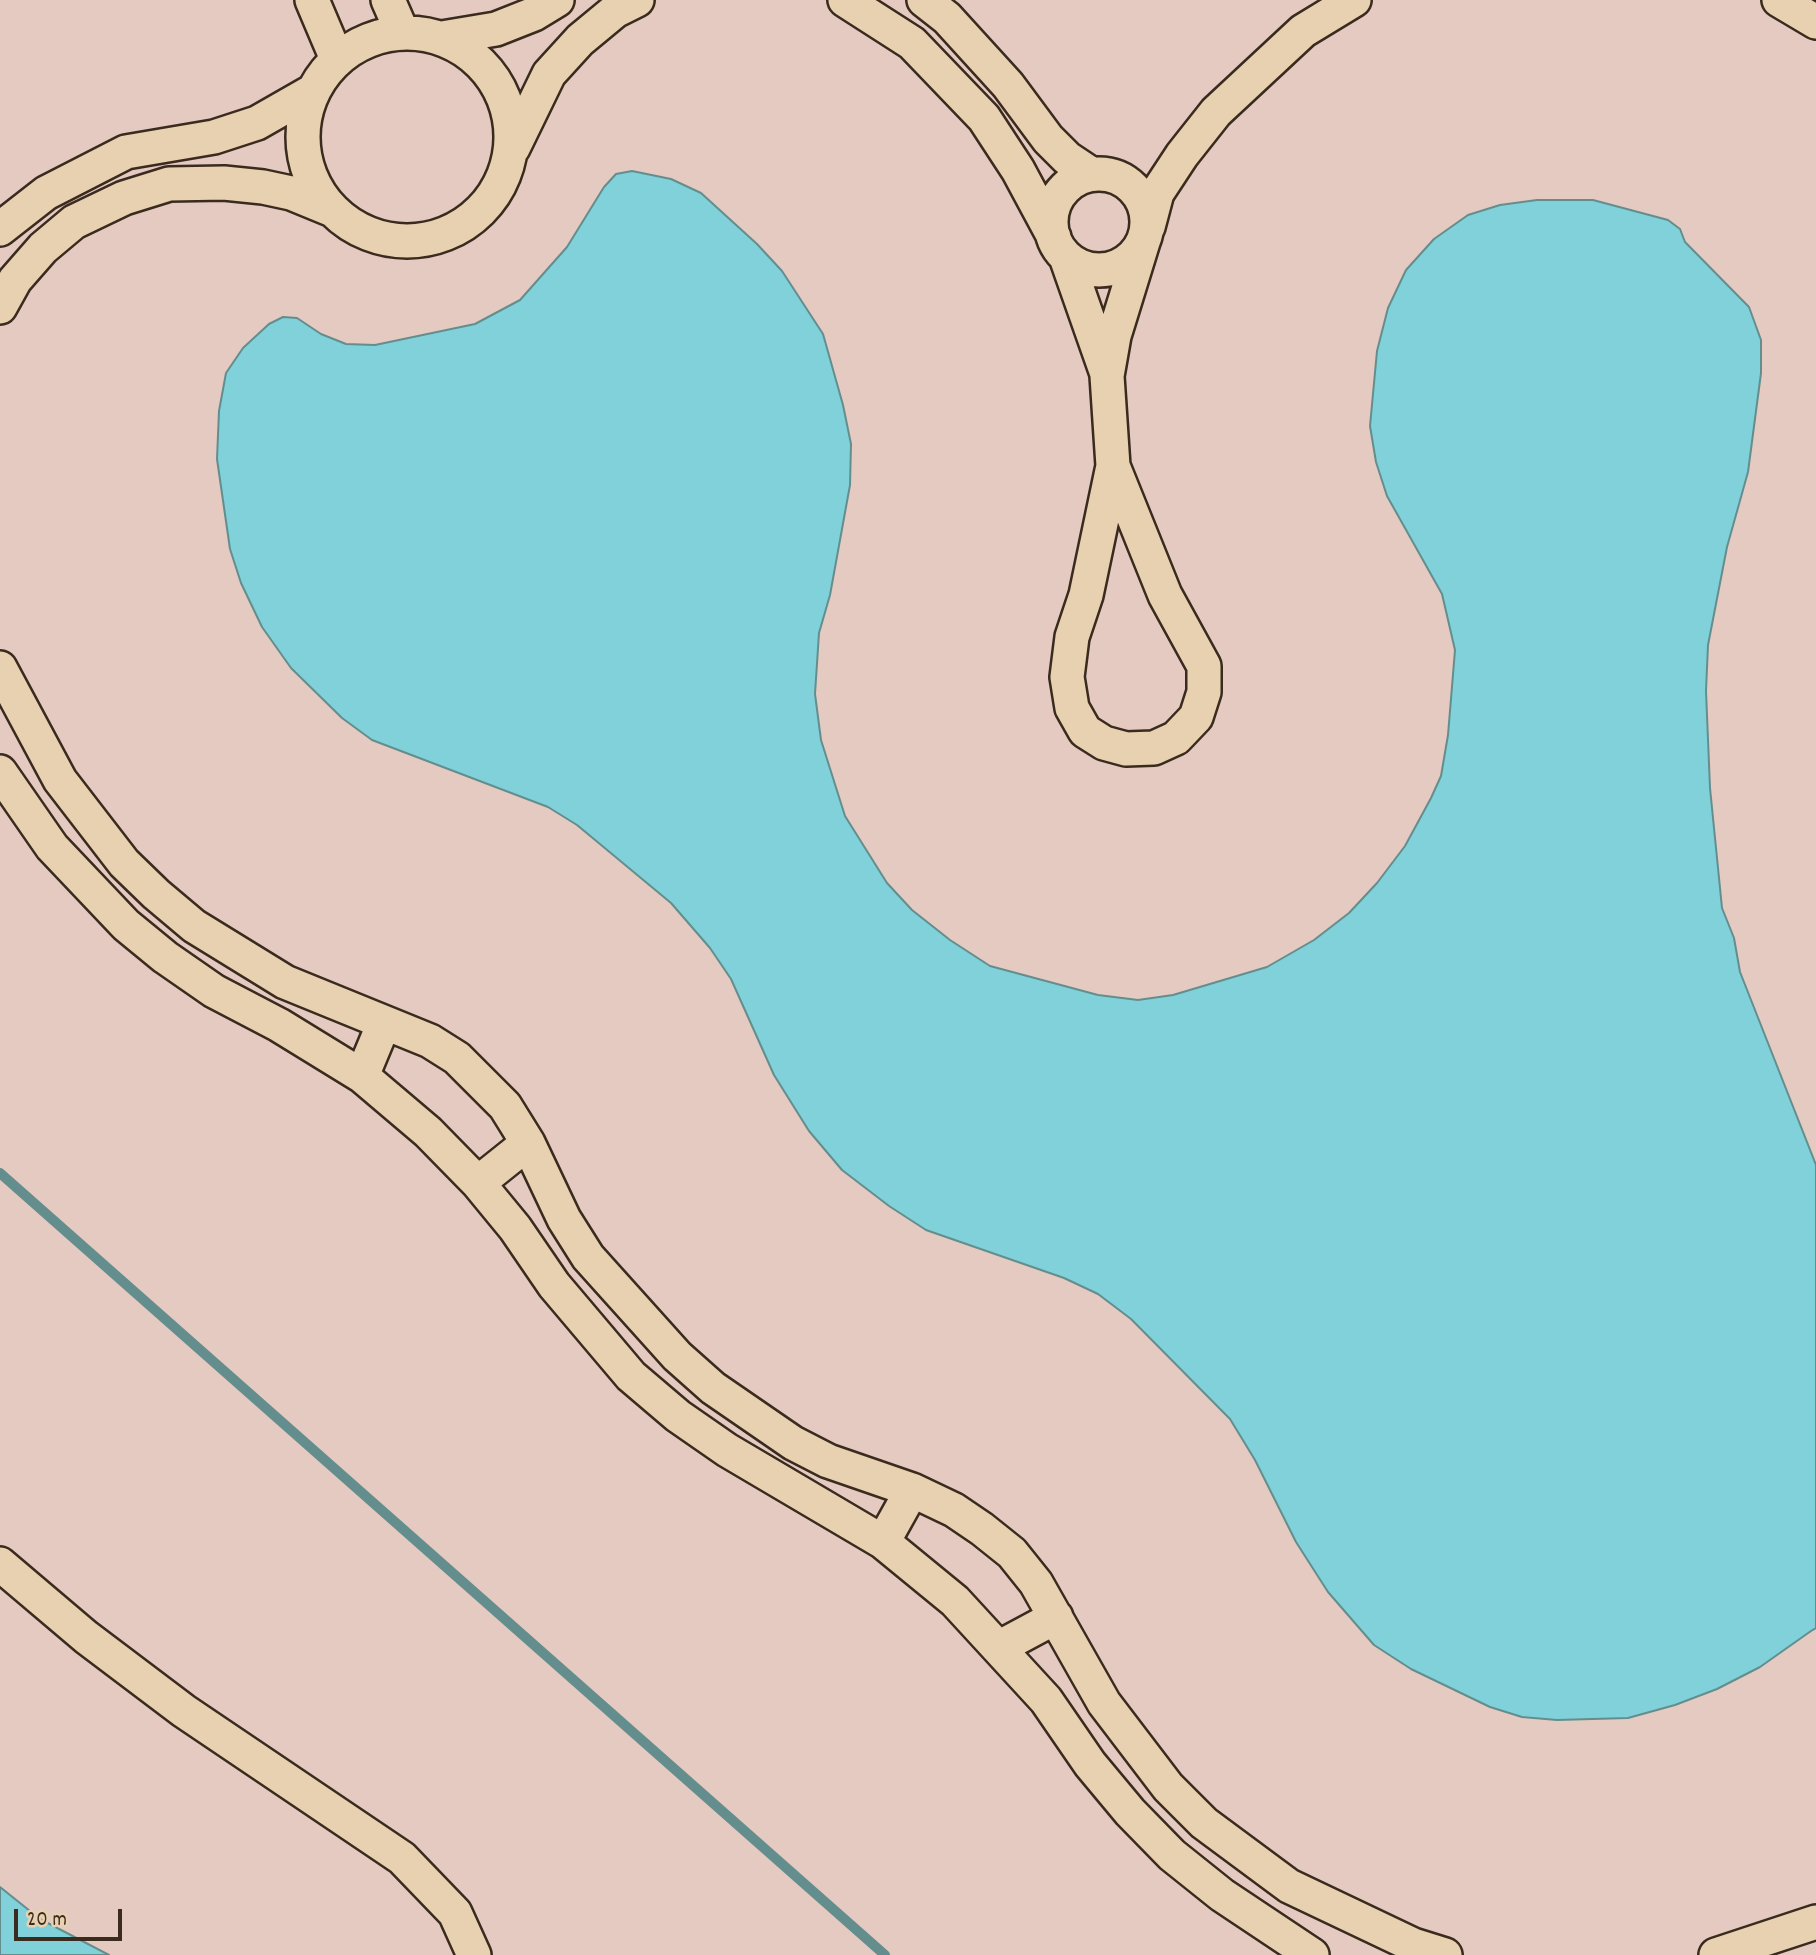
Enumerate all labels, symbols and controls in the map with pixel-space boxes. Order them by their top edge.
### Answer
scale bar [18,1896,126,1940]
text: 20 m [27,1906,67,1936]

